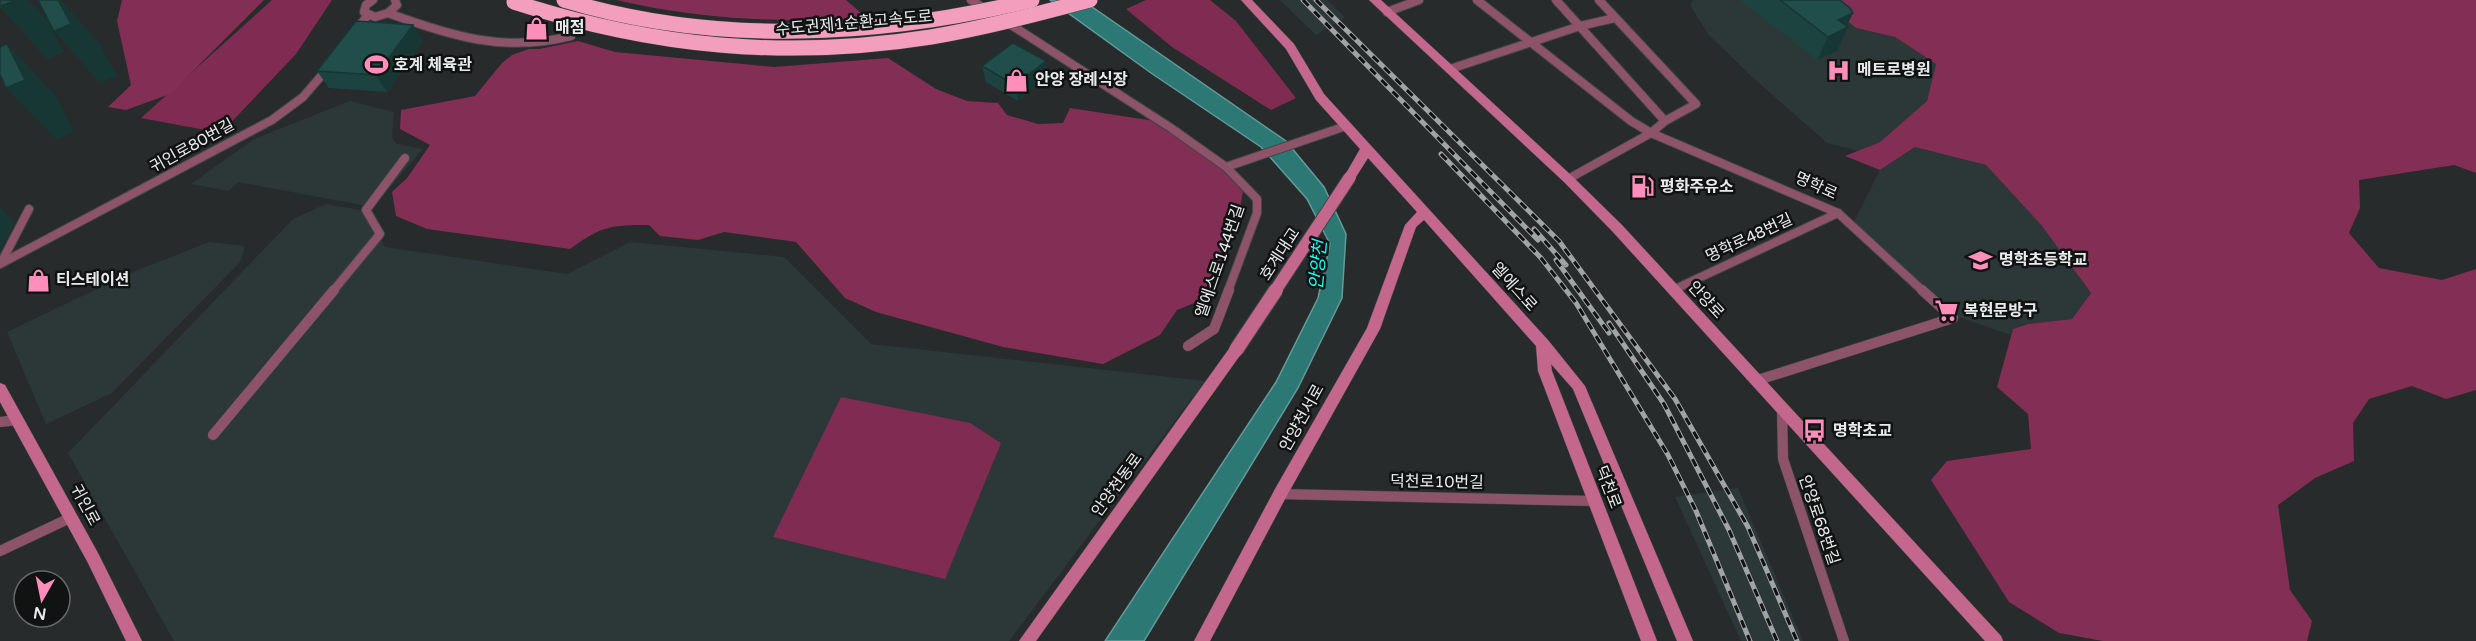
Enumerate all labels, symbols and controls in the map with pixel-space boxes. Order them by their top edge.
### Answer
street label: 수도권제1순환고속도로 [775,6,933,40]
shop icon: 매점 [524,15,550,41]
place label: 매점 [555,18,584,38]
sports icon: 호계 체육관 [363,52,389,78]
place label: 호계 체육관 [394,55,472,75]
hospital icon: 메트로병원 [1826,57,1852,83]
place label: 메트로병원 [1857,60,1931,80]
shop icon: 안양 장례식장 [1004,67,1030,93]
place label: 안양 장례식장 [1035,70,1128,90]
street label: 귀인로80번길 [146,115,238,177]
street label: 명학로 [1792,168,1840,204]
fuel station icon: 평화주유소 [1629,174,1655,200]
place label: 평화주유소 [1660,177,1734,197]
street label: 엘에스로144번길 [1191,202,1249,320]
street label: 명학로48번길 [1702,209,1796,267]
street label: 호계대교 [1256,224,1304,284]
water label: 안양천 [1305,237,1331,291]
school or university icon: 명학초등학교 [1968,247,1994,273]
place label: 명학초등학교 [1999,250,2088,270]
street label: 엘에스로 [1487,258,1541,316]
shop icon: 티스테이션 [25,267,51,293]
place label: 티스테이션 [56,270,130,290]
street label: 안양로 [1684,277,1729,323]
supermarket icon: 복현문방구 [1933,298,1959,324]
place label: 복현문방구 [1964,301,2038,321]
street label: 안양천서로 [1275,381,1329,455]
bus stop icon: 명학초교 [1802,418,1828,444]
place label: 명학초교 [1833,421,1892,441]
street label: 안양천동로 [1087,449,1147,521]
street label: 덕천로 [1591,463,1625,511]
street label: 덕천로10번길 [1390,471,1484,493]
street label: 안양로68번길 [1794,472,1844,568]
street label: 귀인로 [66,481,104,529]
north arrow [12,569,72,629]
text: N [32,602,48,624]

